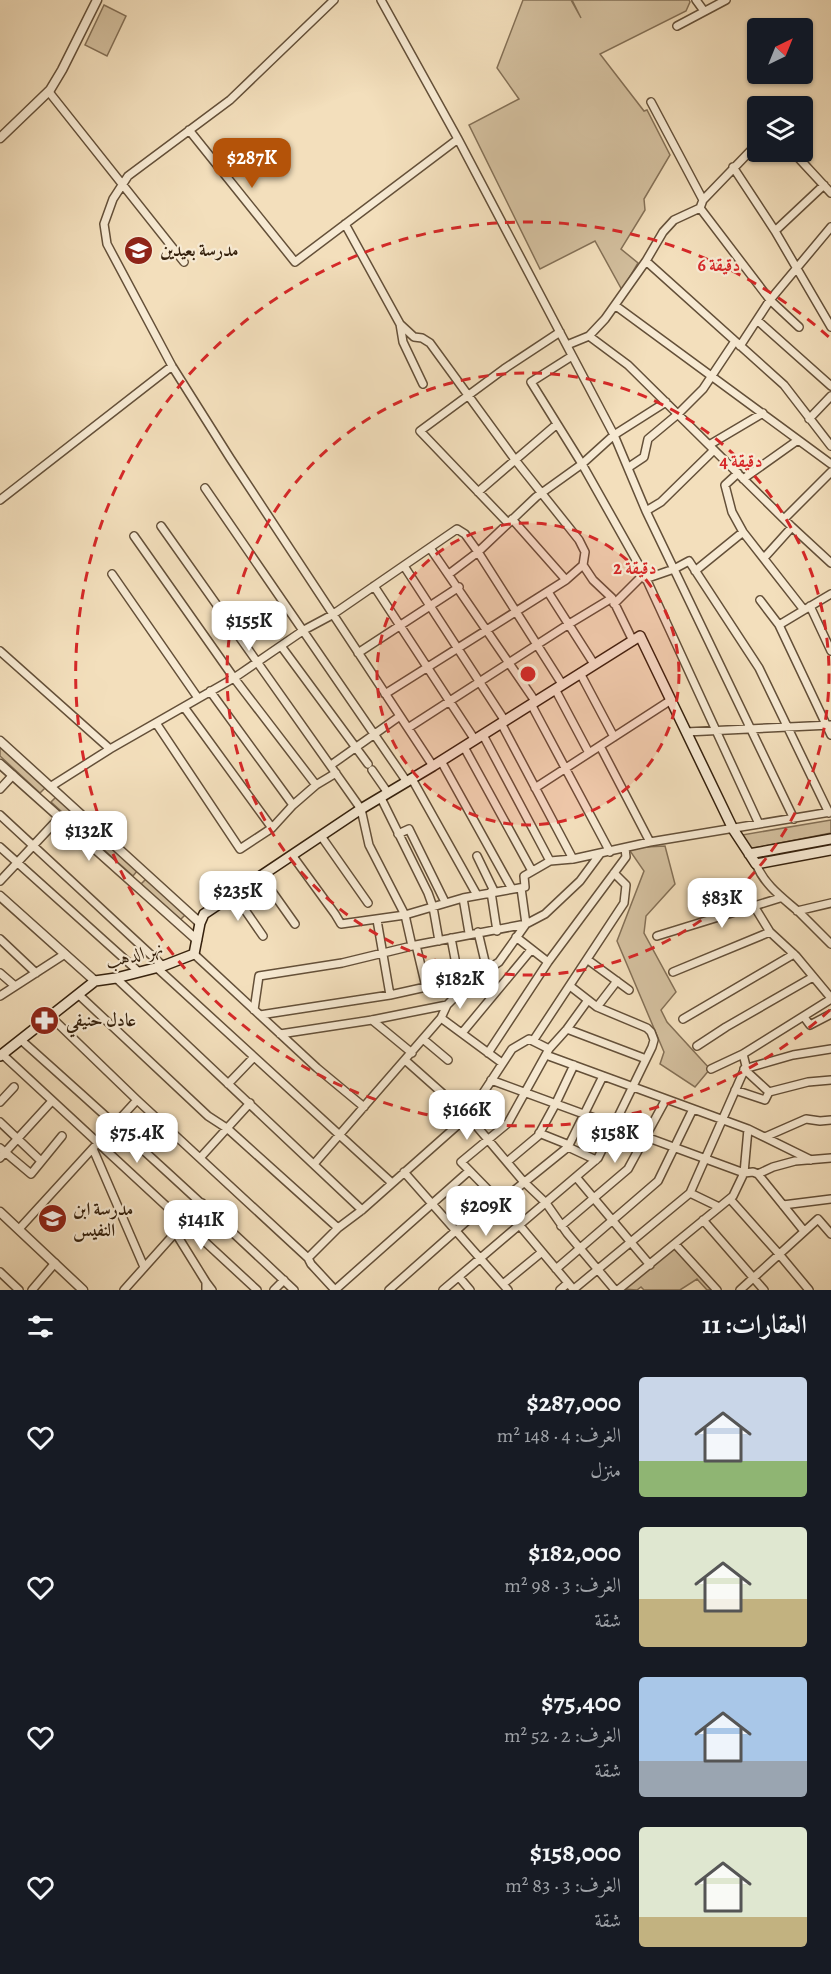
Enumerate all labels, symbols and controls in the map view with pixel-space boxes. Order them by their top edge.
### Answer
north arrow [747,18,813,84]
map controls [747,18,813,162]
button: layers [747,96,813,162]
pin: $287K [210,138,294,189]
text: $287K [227,144,277,171]
school or university icon: مدرسة بعيدين [123,234,155,266]
place label: مدرسة بعيدين [160,238,239,262]
text: 6 دقيقة [698,253,740,277]
text: 4 دقيقة [719,449,763,473]
text: 2 دقيقة [613,556,657,580]
pin: $155K [207,601,291,652]
text: $155K [226,607,272,634]
centre of rings [518,664,538,684]
pin: $132K [47,811,131,862]
text: $132K [65,817,113,844]
pin: $235K [196,871,280,922]
text: $235K [213,877,263,904]
pin: $83K [686,878,758,929]
text: $83K [702,884,742,911]
street label: نهر الدهب [103,936,165,974]
pin: $182K [418,959,502,1010]
text: $182K [436,965,484,992]
pharmacy icon: عادل حنيفي [29,1004,61,1036]
place label: عادل حنيفي [65,1008,136,1038]
pin: $166K [425,1090,509,1141]
text: $166K [443,1096,491,1123]
pin: $75.4K [88,1113,186,1164]
pin: $158K [573,1113,657,1164]
text: $75.4K [110,1119,164,1146]
text: $158K [591,1119,639,1146]
pin: $209K [444,1186,528,1237]
text: $209K [460,1192,512,1219]
place label: مدرسة ابن النفيس [73,1197,133,1242]
pin: $141K [159,1200,243,1251]
school or university icon: مدرسة ابن النفيس [36,1203,68,1235]
text: $141K [178,1206,224,1233]
text: العقارات: 11 [702,1307,807,1342]
icon: filters [24,1310,57,1343]
text: $287,000 [527,1385,621,1420]
icon: home [687,1401,759,1473]
icon: heart [24,1421,57,1454]
text: الغرف: 4 · 148 m² [497,1422,621,1449]
text: منزل [590,1457,621,1484]
text: $182,000 [528,1535,621,1570]
icon: home [687,1551,759,1623]
icon: heart [24,1571,57,1604]
text: الغرف: 3 · 98 m² [504,1572,621,1599]
text: شقة [595,1607,621,1634]
text: $75,400 [541,1685,621,1720]
icon: home [687,1701,759,1773]
icon: heart [24,1721,57,1754]
text: الغرف: 2 · 52 m² [504,1722,621,1749]
text: شقة [595,1757,621,1784]
text: $158,000 [530,1835,621,1870]
icon: home [687,1851,759,1923]
icon: heart [24,1871,57,1904]
text: الغرف: 3 · 83 m² [505,1872,621,1899]
text: شقة [595,1907,621,1934]

